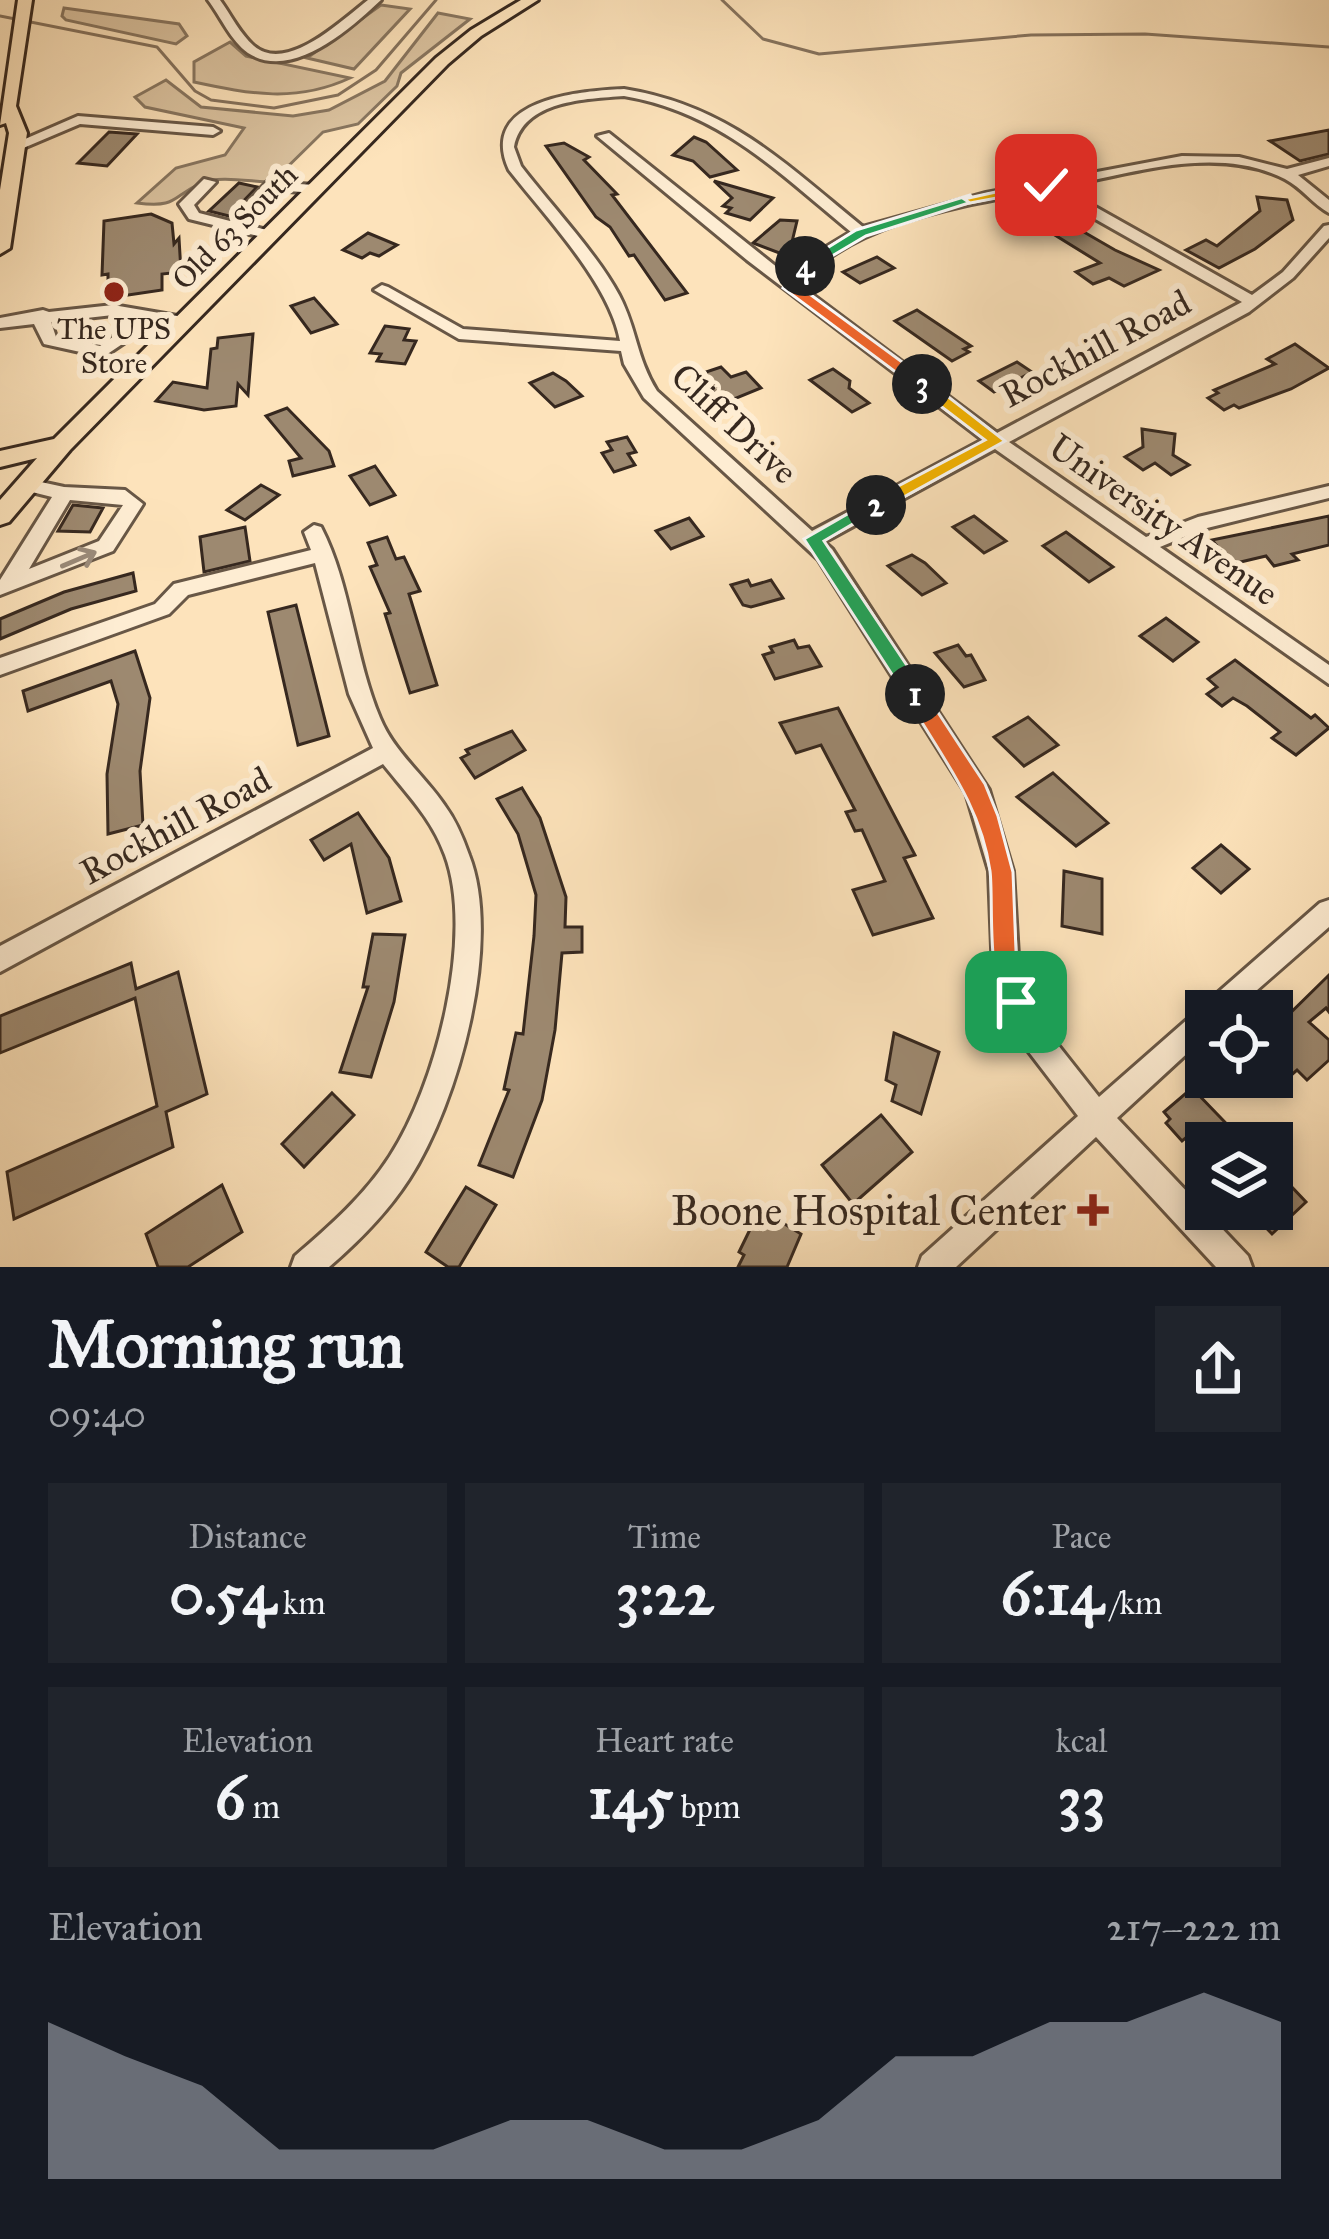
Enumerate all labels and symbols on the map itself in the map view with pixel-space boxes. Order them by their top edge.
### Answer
pin [995,134,1097,236]
street label: Old 63 South [165,157,305,297]
pin: 4 [775,236,835,296]
marker: The UPS Store [101,279,127,305]
street label: Rockhill Road [993,280,1198,417]
place label: The UPS Store [57,311,171,381]
street label: Cliff Drive [662,354,807,493]
pin: 3 [892,354,952,414]
street label: University Avenue [1040,424,1287,615]
pin: 2 [846,475,906,535]
one-way arrow [60,547,96,569]
pin: 1 [885,664,945,724]
street label: Rockhill Road [73,757,278,894]
pin [965,951,1067,1053]
place label: Boone Hospital Center [671,1185,1066,1237]
marker: Boone Hospital Center [1077,1194,1109,1226]

